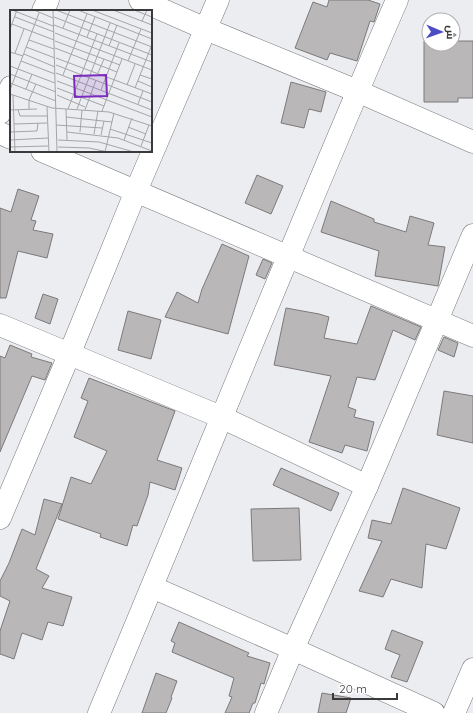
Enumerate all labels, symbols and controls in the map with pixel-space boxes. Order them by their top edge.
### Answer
inset map [10,10,152,152]
north arrow [421,12,461,52]
text: ش [444,25,458,40]
scale bar [333,675,397,701]
text: 20 m [339,681,367,696]

